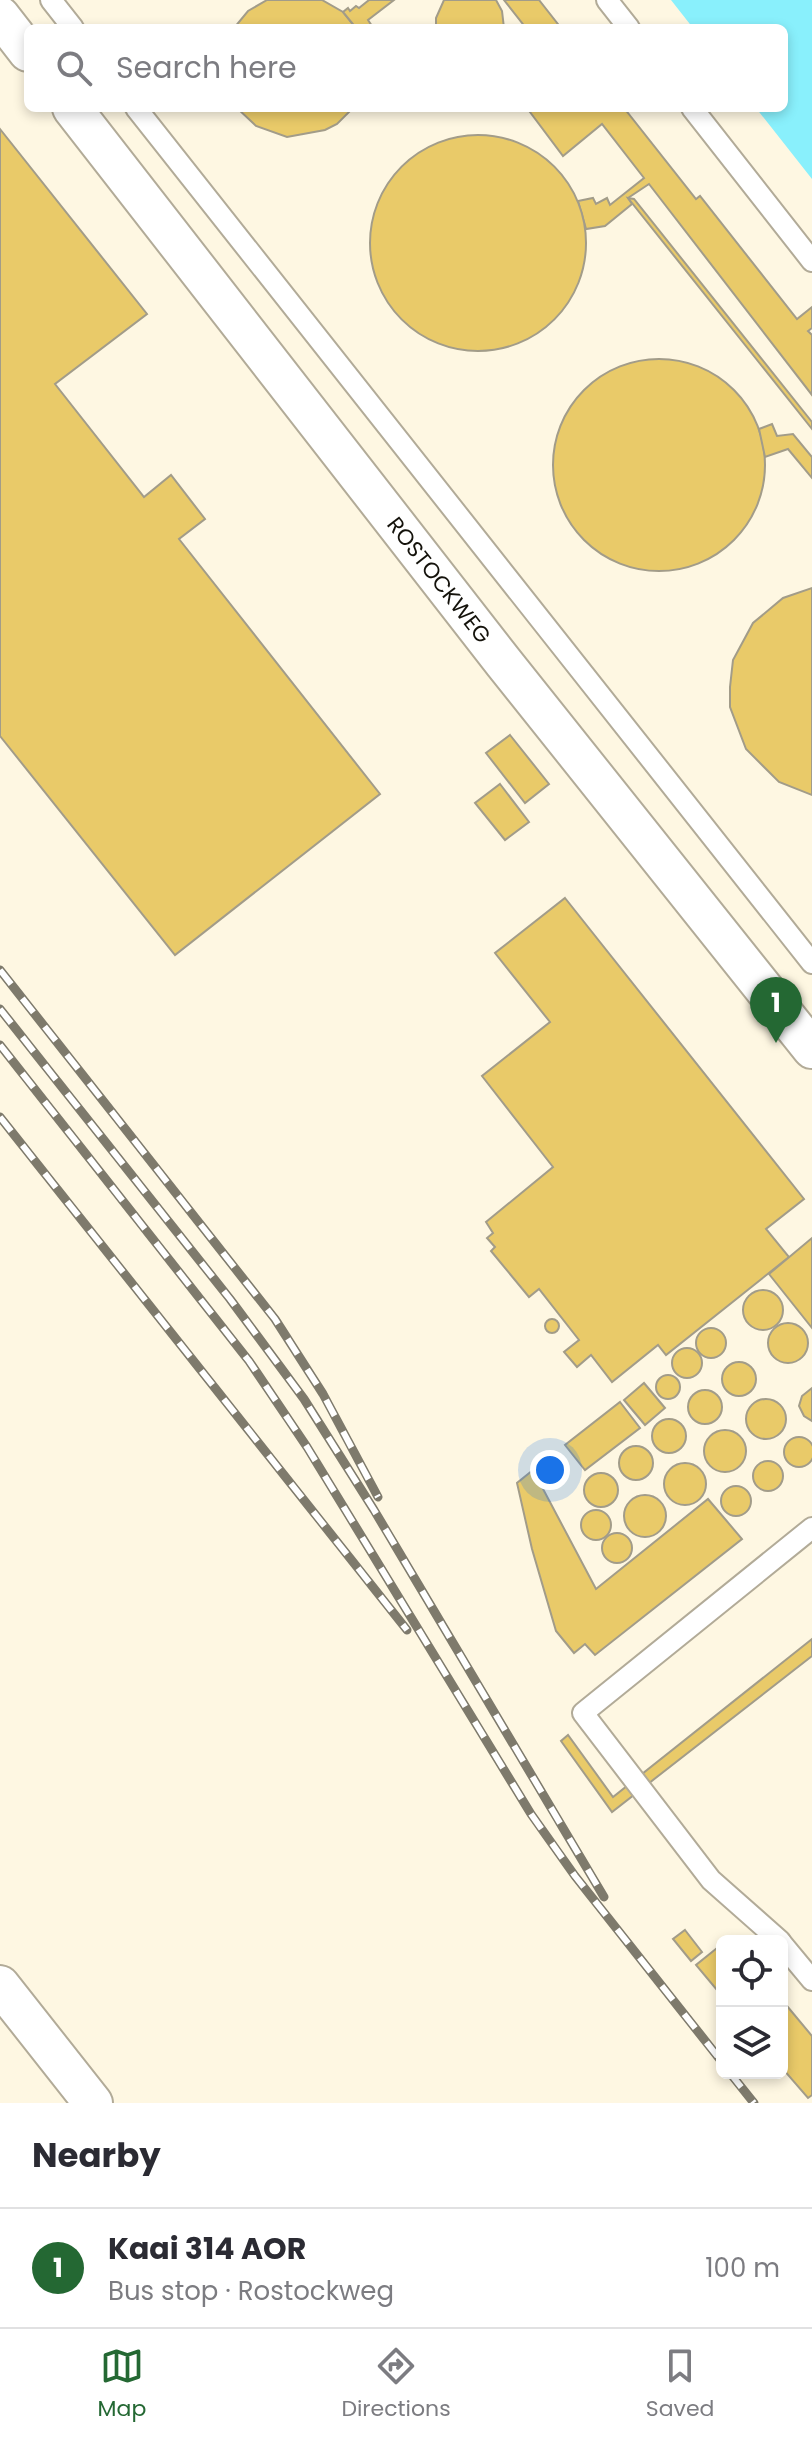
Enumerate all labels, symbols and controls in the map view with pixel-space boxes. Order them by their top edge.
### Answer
search box [24,24,788,112]
icon: search [52,46,96,90]
text: Search here [116,46,297,89]
street label: ROSTOCKWEG [380,510,498,650]
pin: 1 [750,977,802,1043]
your location [530,1450,570,1490]
map controls [716,1935,788,2079]
button: locate [716,1935,788,2007]
button: layers [716,2007,788,2079]
text: Nearby [32,2131,161,2179]
text: Kaai 314 AOR [108,2227,306,2270]
text: 1 [53,2250,63,2286]
text: 100 m [705,2250,780,2286]
text: Bus stop · Rostockweg [108,2273,394,2309]
tab: Map [98,2344,146,2425]
tab: Directions [341,2344,451,2425]
tab: Saved [646,2344,714,2425]

